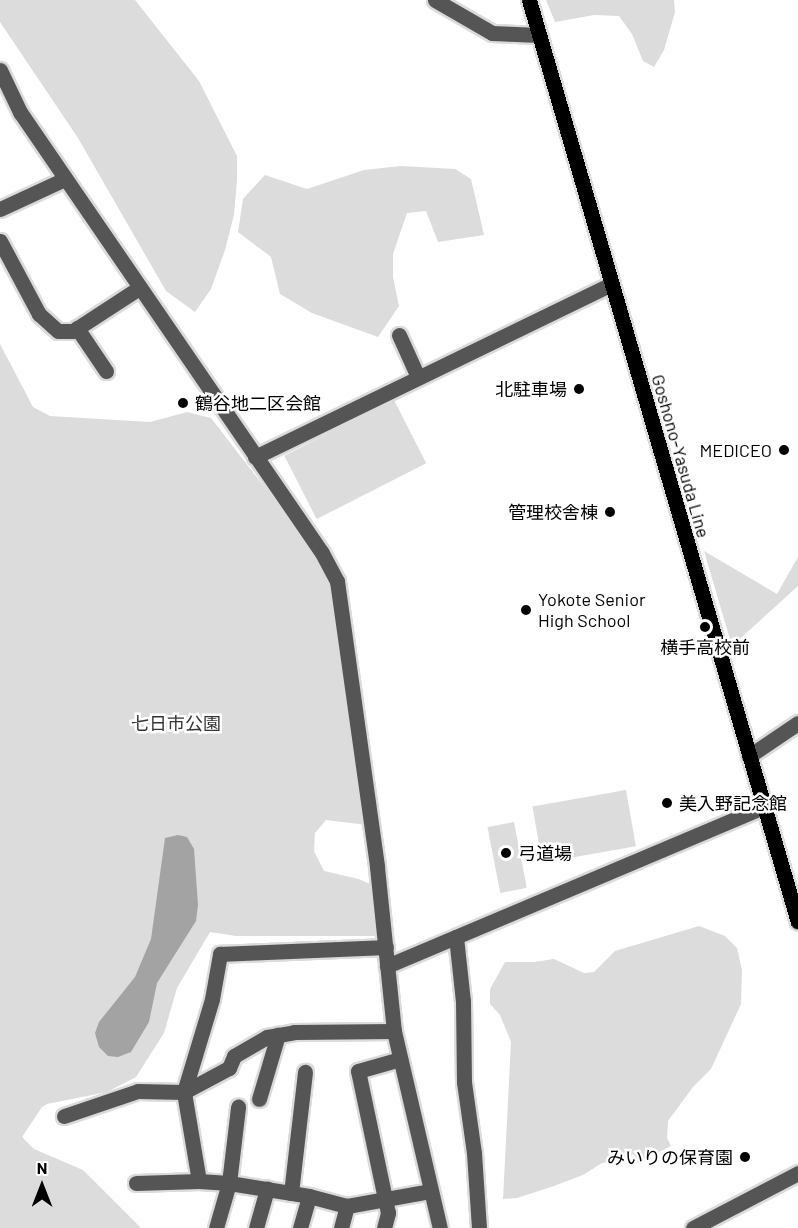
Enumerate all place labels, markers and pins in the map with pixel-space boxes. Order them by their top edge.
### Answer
place label: 北駐車場 [495,378,567,400]
marker: 北駐車場 [572,382,586,396]
place label: 鶴谷地二区会館 [195,392,321,414]
marker: 鶴谷地二区会館 [176,396,190,410]
place label: MEDICEO [699,439,772,461]
marker: MEDICEO [777,443,791,457]
place label: 管理校舎棟 [508,501,598,523]
marker: 管理校舎棟 [603,505,617,519]
place label: Yokote Senior High School [538,589,646,632]
marker: Yokote Senior High School [519,603,533,617]
marker: 横手高校前 [698,620,712,634]
place label: 横手高校前 [660,636,750,658]
place label: 美入野記念館 [679,792,787,814]
marker: 美入野記念館 [660,796,674,810]
place label: 弓道場 [518,842,572,864]
marker: 弓道場 [499,846,513,860]
place label: みいりの保育園 [607,1146,733,1168]
marker: みいりの保育園 [738,1150,752,1164]

